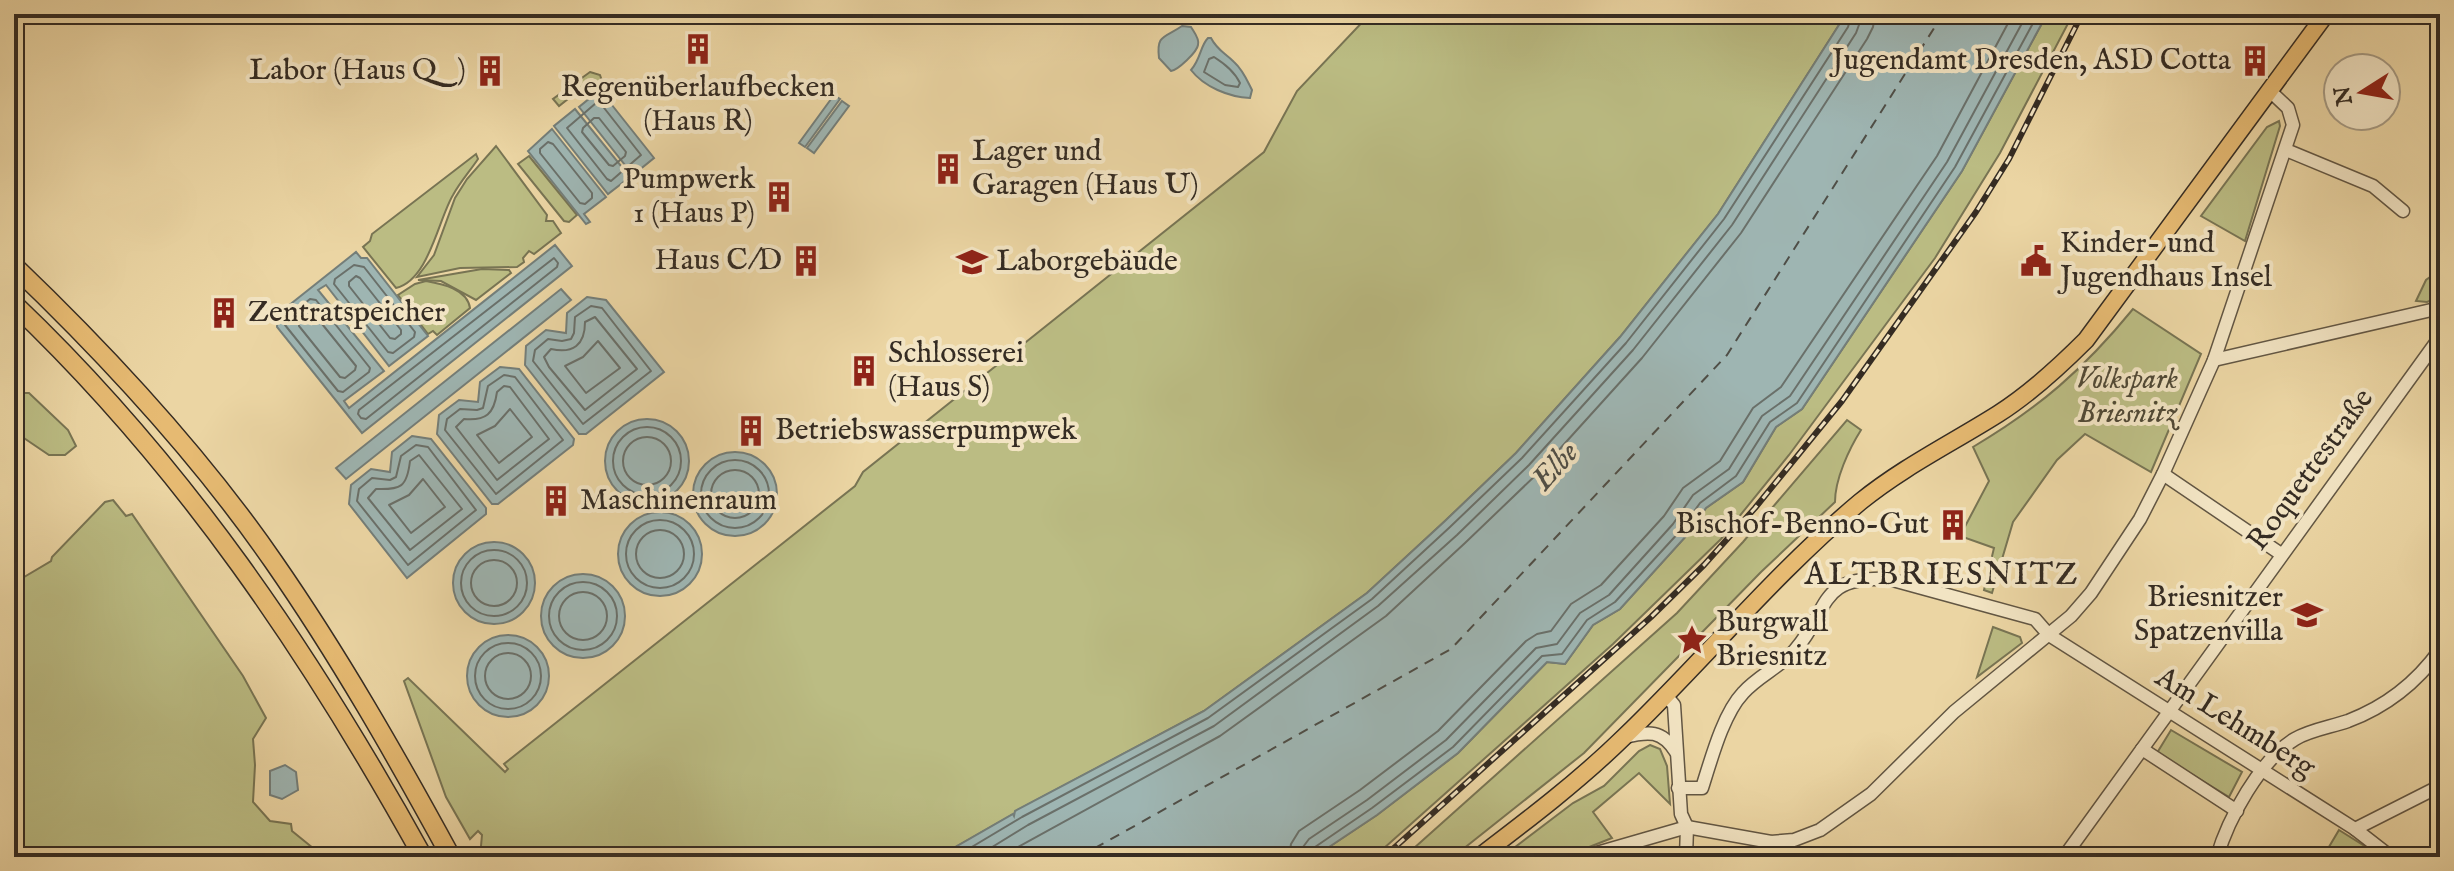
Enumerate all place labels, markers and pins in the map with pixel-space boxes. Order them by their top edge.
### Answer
building icon: Regenüberlaufbecken (Haus R) [681,32,715,66]
place label: Jugendamt Dresden, ASD Cotta [1829,42,2231,80]
building icon: Jugendamt Dresden, ASD Cotta [2238,44,2272,78]
place label: Labor (Haus Q) [249,52,466,90]
building icon: Labor (Haus Q) [473,54,507,88]
place label: Regenüberlaufbecken (Haus R) [561,69,835,141]
place label: Lager und Garagen (Haus U) [972,133,1199,205]
building icon: Lager und Garagen (Haus U) [931,152,965,186]
place label: Pumpwerk 1 (Haus P) [623,161,756,233]
building icon: Pumpwerk 1 (Haus P) [762,180,796,214]
place label: Kinder- und Jugendhaus Insel [2057,225,2273,297]
place label: Haus C/D [655,242,782,280]
place label: Laborgebäude [996,243,1178,281]
building icon: Haus C/D [789,244,823,278]
public building icon: Kinder- und Jugendhaus Insel [2019,244,2053,278]
school or university icon: Laborgebäude [955,245,989,279]
place label: Zentratspeicher [248,294,445,332]
building icon: Zentratspeicher [207,296,241,330]
place label: Schlosserei (Haus S) [888,335,1024,407]
building icon: Schlosserei (Haus S) [847,354,881,388]
place label: Betriebswasserpumpwek [775,412,1078,450]
building icon: Betriebswasserpumpwek [734,414,768,448]
place label: Maschinenraum [580,482,777,520]
building icon: Maschinenraum [539,484,573,518]
place label: Bischof-Benno-Gut [1676,506,1929,544]
building icon: Bischof-Benno-Gut [1936,508,1970,542]
place label: Briesnitzer Spatzenvilla [2134,579,2283,651]
school or university icon: Briesnitzer Spatzenvilla [2290,598,2324,632]
place label: Burgwall Briesnitz [1716,604,1829,676]
place icon: Burgwall Briesnitz [1675,623,1709,657]

